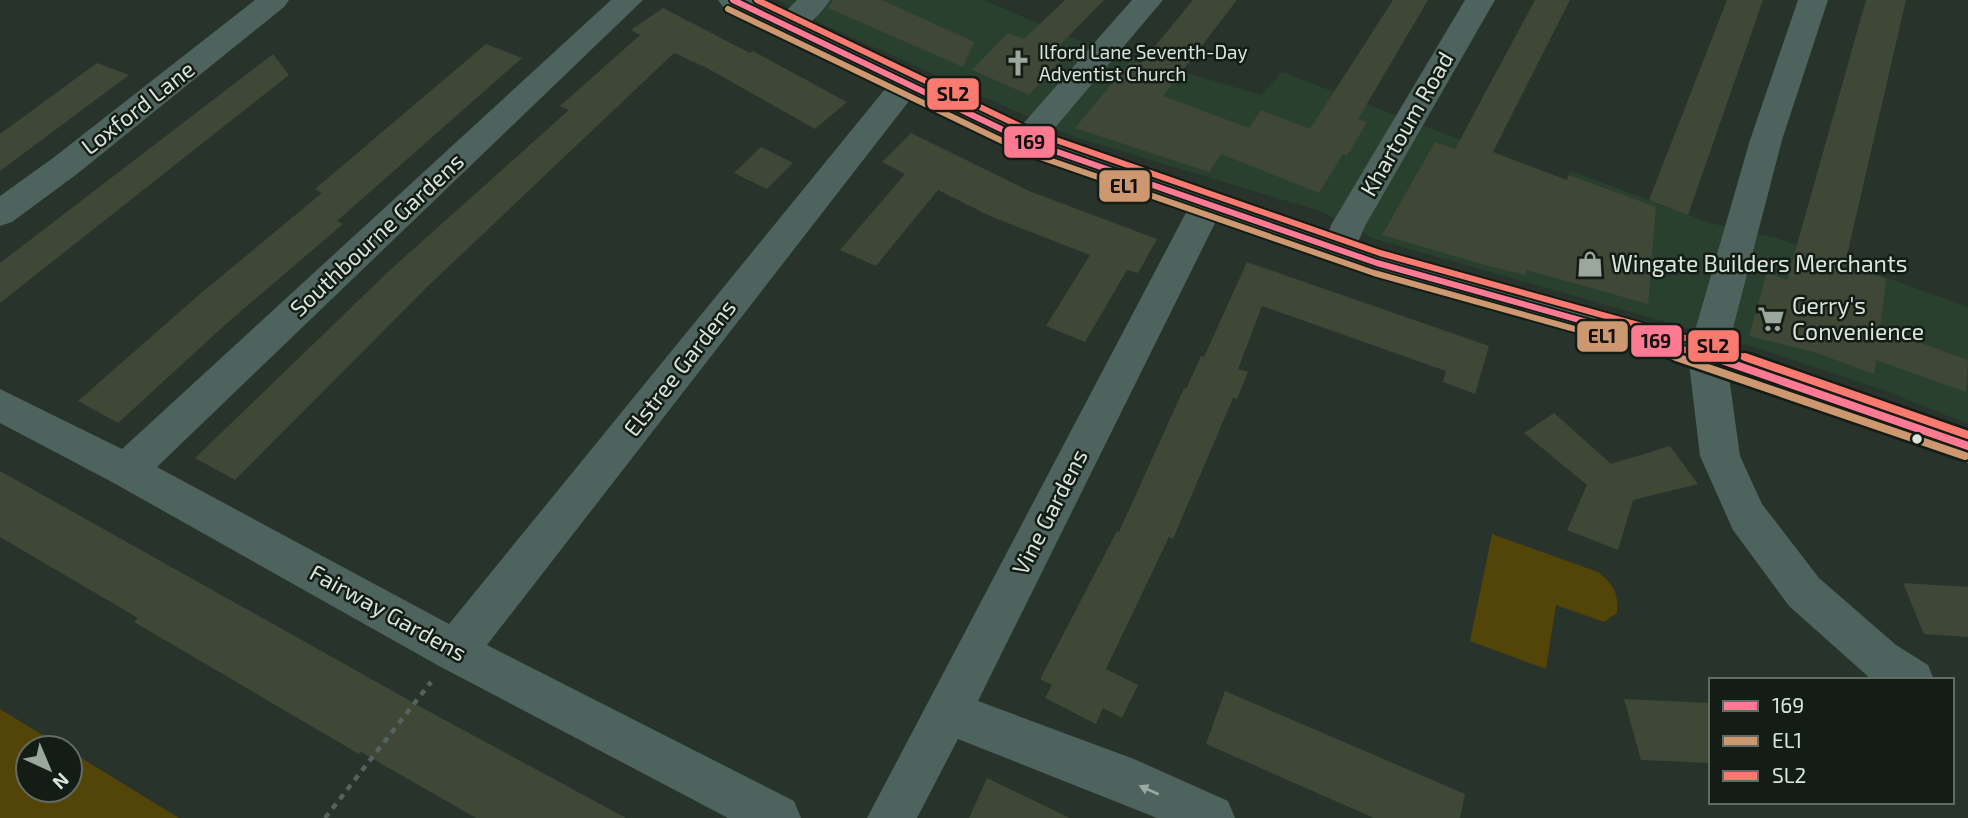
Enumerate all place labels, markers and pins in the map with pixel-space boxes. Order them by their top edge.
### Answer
place label: Ilford Lane Seventh-Day Adventist Church [1039,40,1248,85]
church icon: Ilford Lane Seventh-Day Adventist Church [1003,48,1033,78]
shop icon: Wingate Builders Merchants [1575,249,1605,279]
place label: Wingate Builders Merchants [1611,249,1907,277]
place label: Gerry's Convenience [1792,291,1924,345]
supermarket icon: Gerry's Convenience [1756,304,1786,334]
unlabelled marker [1910,432,1924,446]

